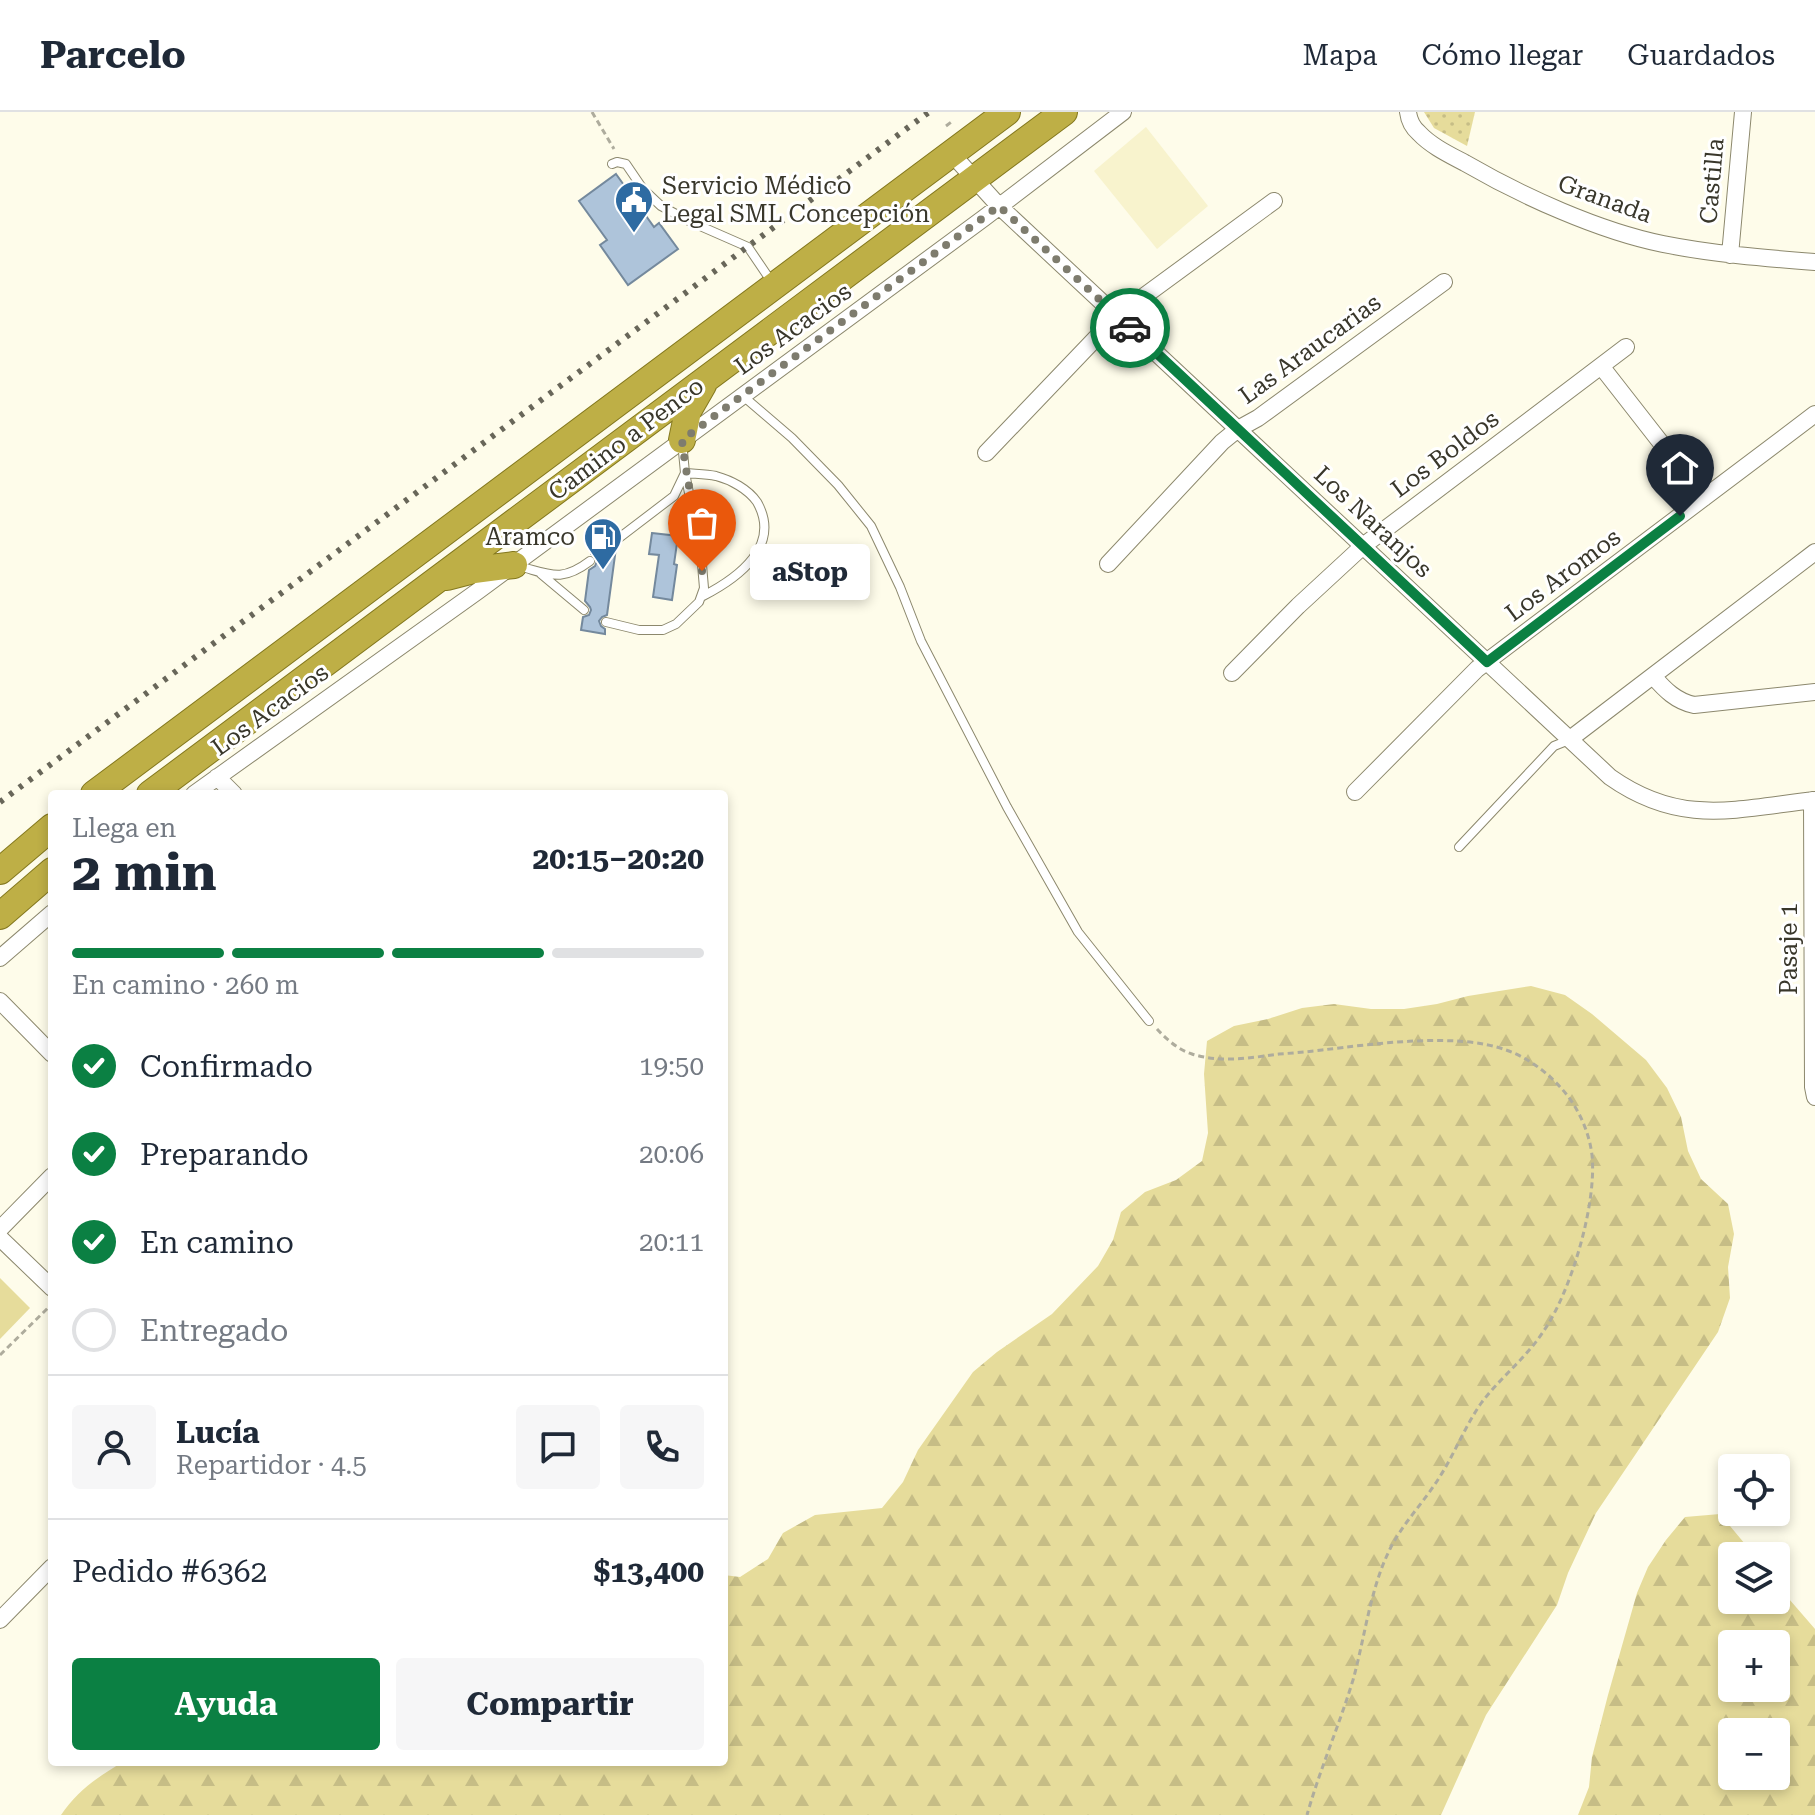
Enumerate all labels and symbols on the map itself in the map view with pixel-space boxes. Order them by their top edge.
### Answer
street label: Castilla [1694,137,1730,225]
street label: Granada [1554,169,1656,229]
place label: Servicio Médico Legal SML Concepción [662,172,930,228]
public building icon: Servicio Médico Legal SML Concepción [613,179,655,234]
street label: Los Acacios [729,277,857,381]
courier [1090,288,1170,368]
street label: Las Araucarias [1234,288,1386,410]
street label: Camino a Penco [543,372,709,506]
street label: Los Boldos [1386,405,1504,503]
pin [1646,434,1714,516]
street label: Los Naranjos [1308,460,1438,584]
pin [668,489,736,571]
fuel station icon: Aramco [582,516,624,571]
place label: Aramco [486,523,575,551]
street label: Los Aromos [1500,523,1626,627]
callout: aStop [750,543,870,599]
street label: Los Acacios [206,658,334,762]
street label: Pasaje 1 [1775,903,1803,995]

